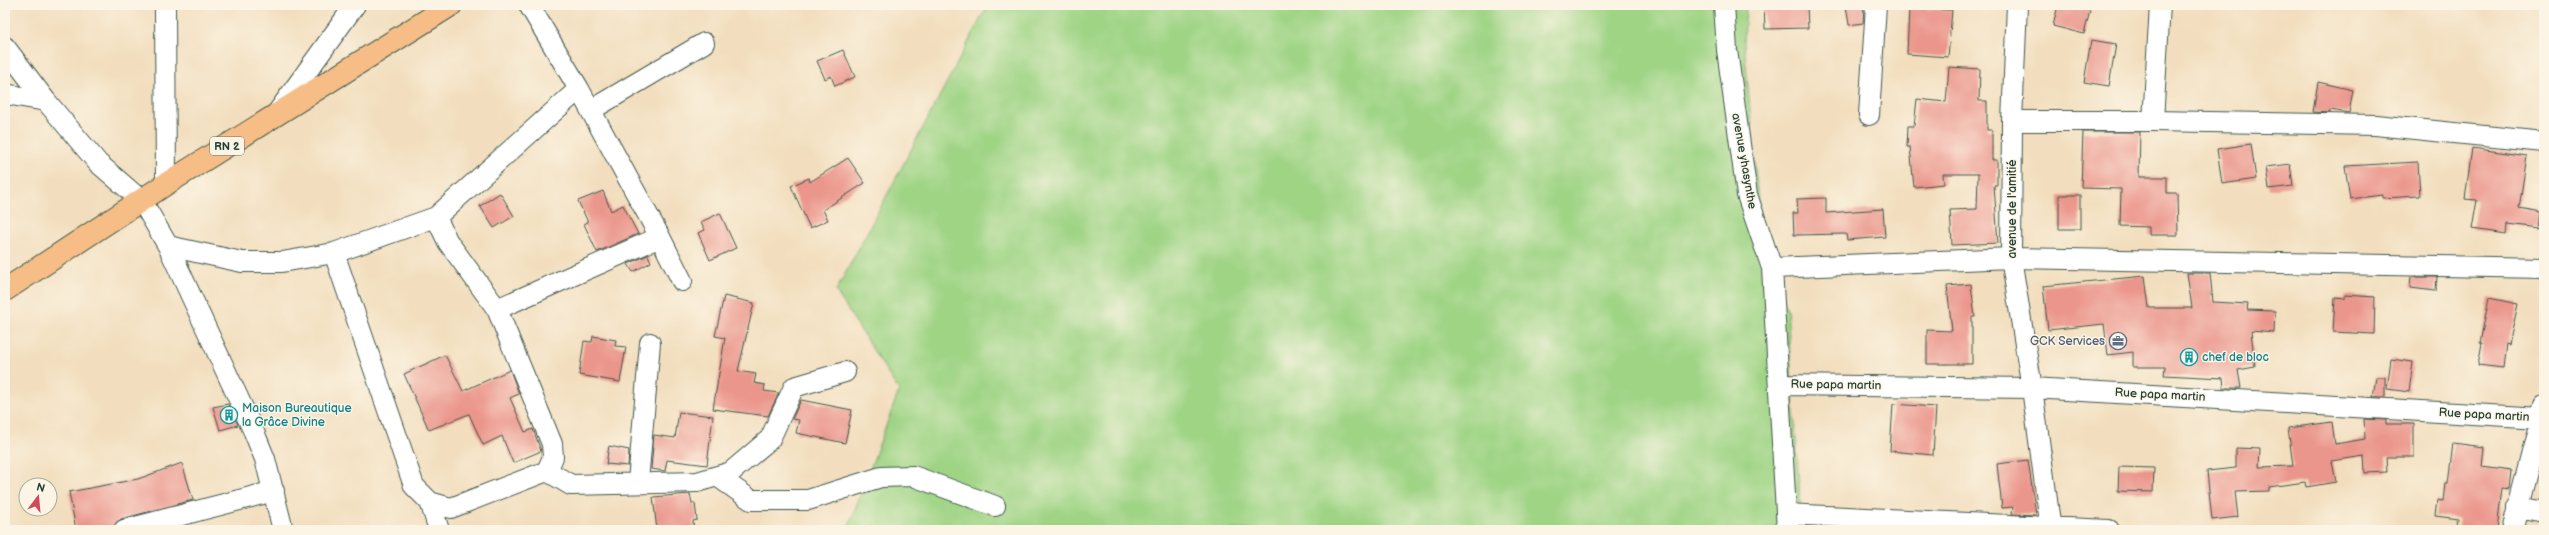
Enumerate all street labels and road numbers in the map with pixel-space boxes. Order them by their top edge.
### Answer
street label: avenue yhasynthe [1728,112,1760,210]
road number: RN 2 [210,137,244,155]
street label: avenue de l'amitié [2005,160,2020,258]
street label: Rue papa martin [1790,377,1882,393]
street label: Rue papa martin [2114,385,2206,405]
street label: Rue papa martin [2438,405,2530,425]

